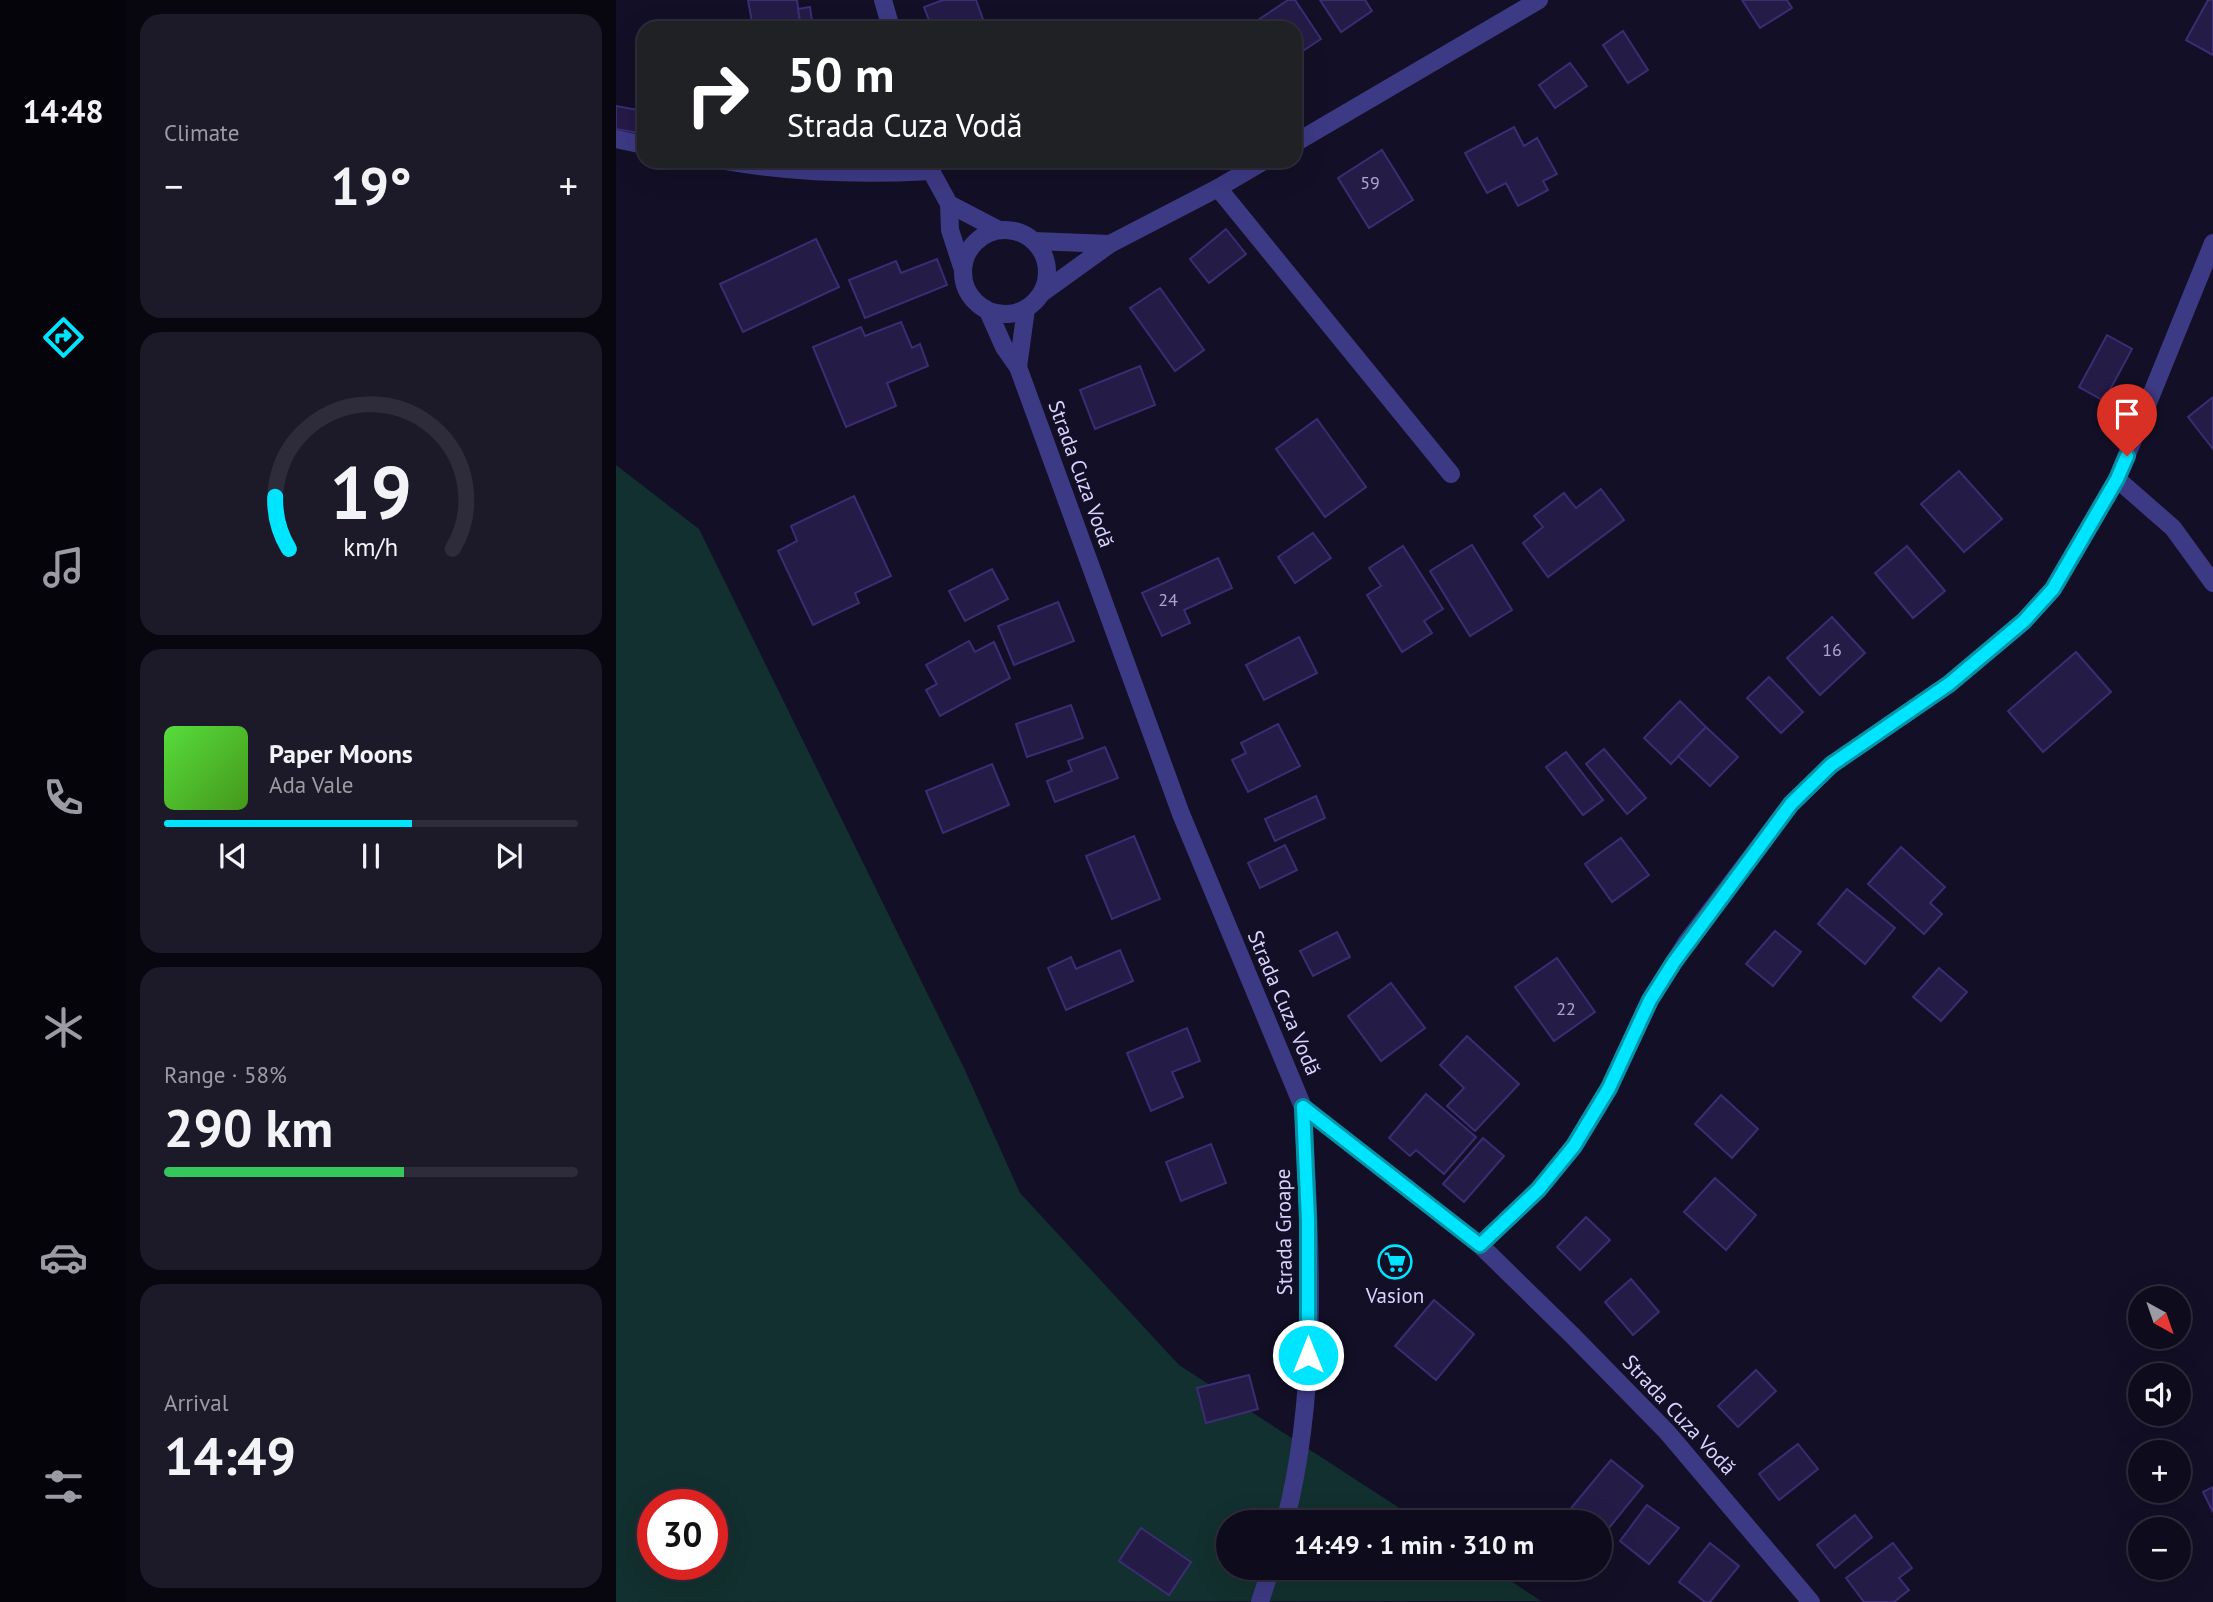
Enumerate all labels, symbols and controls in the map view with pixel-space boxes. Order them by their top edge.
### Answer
text: 50 m [787,42,894,106]
icon: right [672,49,763,140]
text: 14:48 [22,90,104,132]
text: Strada Cuza Vodă [787,104,1023,146]
text: Climate [164,118,239,147]
text: 19° [330,152,412,219]
text: − [164,161,183,210]
text: + [559,161,578,210]
house number: 59 [1360,171,1380,194]
icon: directions [39,313,88,362]
pin [2097,384,2157,456]
icon: arrive [2108,395,2146,433]
street label: Strada Cuza Vodă [1042,397,1121,551]
text: 19 [330,446,412,540]
text: km/h [344,531,398,563]
icon: music [39,543,88,592]
house number: 24 [1158,588,1178,611]
house number: 16 [1822,638,1842,661]
text: Paper Moons [269,737,413,770]
text: Ada Vale [269,770,353,799]
icon: phone [39,773,88,822]
icon: previous [214,837,252,875]
icon: pause [352,837,390,875]
icon: next [490,837,528,875]
street label: Strada Cuza Vodă [1242,926,1327,1079]
house number: 22 [1556,997,1576,1020]
icon: climate [39,1003,88,1052]
text: Range · 58% [164,1060,287,1089]
text: 290 km [164,1094,333,1161]
street label: Strada Groape [1269,1168,1298,1296]
icon: car [39,1233,88,1282]
supermarket icon: Vasion [1376,1243,1414,1281]
place label: Vasion [1365,1282,1424,1309]
north arrow [2128,1286,2191,1349]
map controls [2128,1286,2191,1580]
position arrow [1271,1318,1345,1392]
street label: Strada Cuza Vodă [1617,1349,1742,1480]
button: sound [2128,1363,2191,1426]
text: Arrival [164,1388,228,1417]
text: 14:49 [164,1422,296,1489]
button: + [2128,1440,2191,1503]
icon: filters [39,1462,88,1511]
speed limit sign: 30 [637,1489,728,1580]
button: − [2128,1517,2191,1580]
text: 14:49 · 1 min · 310 m [1294,1528,1534,1561]

